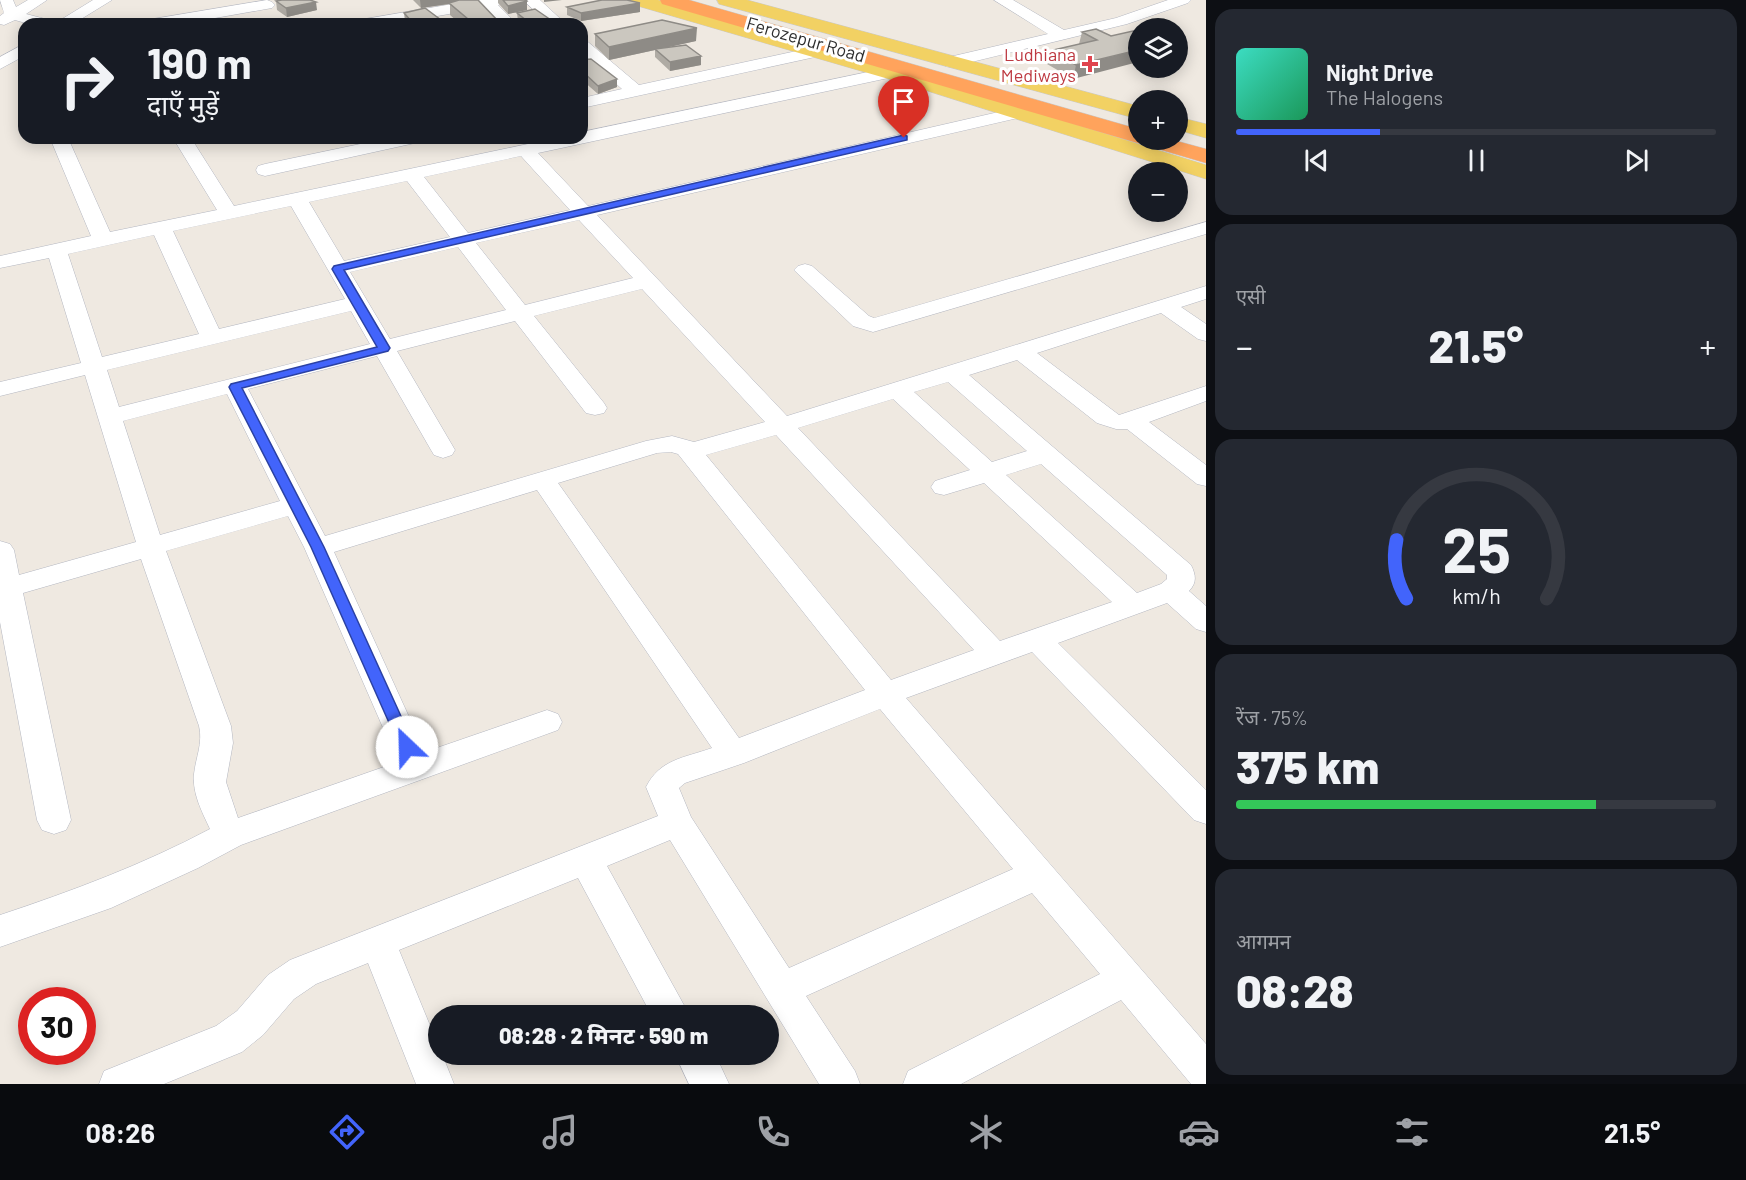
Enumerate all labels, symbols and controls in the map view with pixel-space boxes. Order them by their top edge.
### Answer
street label: Ferozepur Road [744,12,868,66]
map controls [1128,18,1188,222]
button: layers [1128,18,1188,78]
text: 190 m [147,37,252,87]
icon: right [48,42,126,120]
place label: Ludhiana Mediways [1001,43,1076,86]
marker: Ludhiana Mediways [1081,55,1099,73]
text: Night Drive [1326,59,1434,85]
pin [878,76,929,138]
icon: arrive [887,85,920,118]
text: The Halogens [1326,85,1443,109]
text: दाएँ मुड़ें [147,88,219,120]
button: + [1128,90,1188,150]
icon: previous [1300,144,1333,177]
icon: pause [1460,144,1493,177]
icon: next [1620,144,1653,177]
button: − [1128,162,1188,222]
text: एसी [1236,284,1266,308]
text: 21.5° [1429,318,1523,372]
text: − [1236,326,1253,366]
text: + [1700,326,1716,366]
text: 25 [1442,511,1510,585]
text: km/h [1452,583,1500,608]
text: रेंज · 75% [1236,705,1308,729]
position arrow [375,715,439,779]
text: 375 km [1236,739,1379,793]
text: आगमन [1236,929,1291,953]
text: 08:28 [1236,963,1353,1017]
speed limit sign: 30 [18,987,96,1065]
text: 08:28 · 2 मिनट · 590 m [499,1022,708,1048]
icon: directions [326,1111,368,1153]
icon: music [539,1111,581,1153]
icon: phone [752,1111,794,1153]
icon: climate [965,1111,1007,1153]
icon: car [1178,1111,1220,1153]
icon: filters [1391,1111,1433,1153]
text: 08:26 [86,1116,155,1148]
text: 21.5° [1604,1116,1660,1148]

